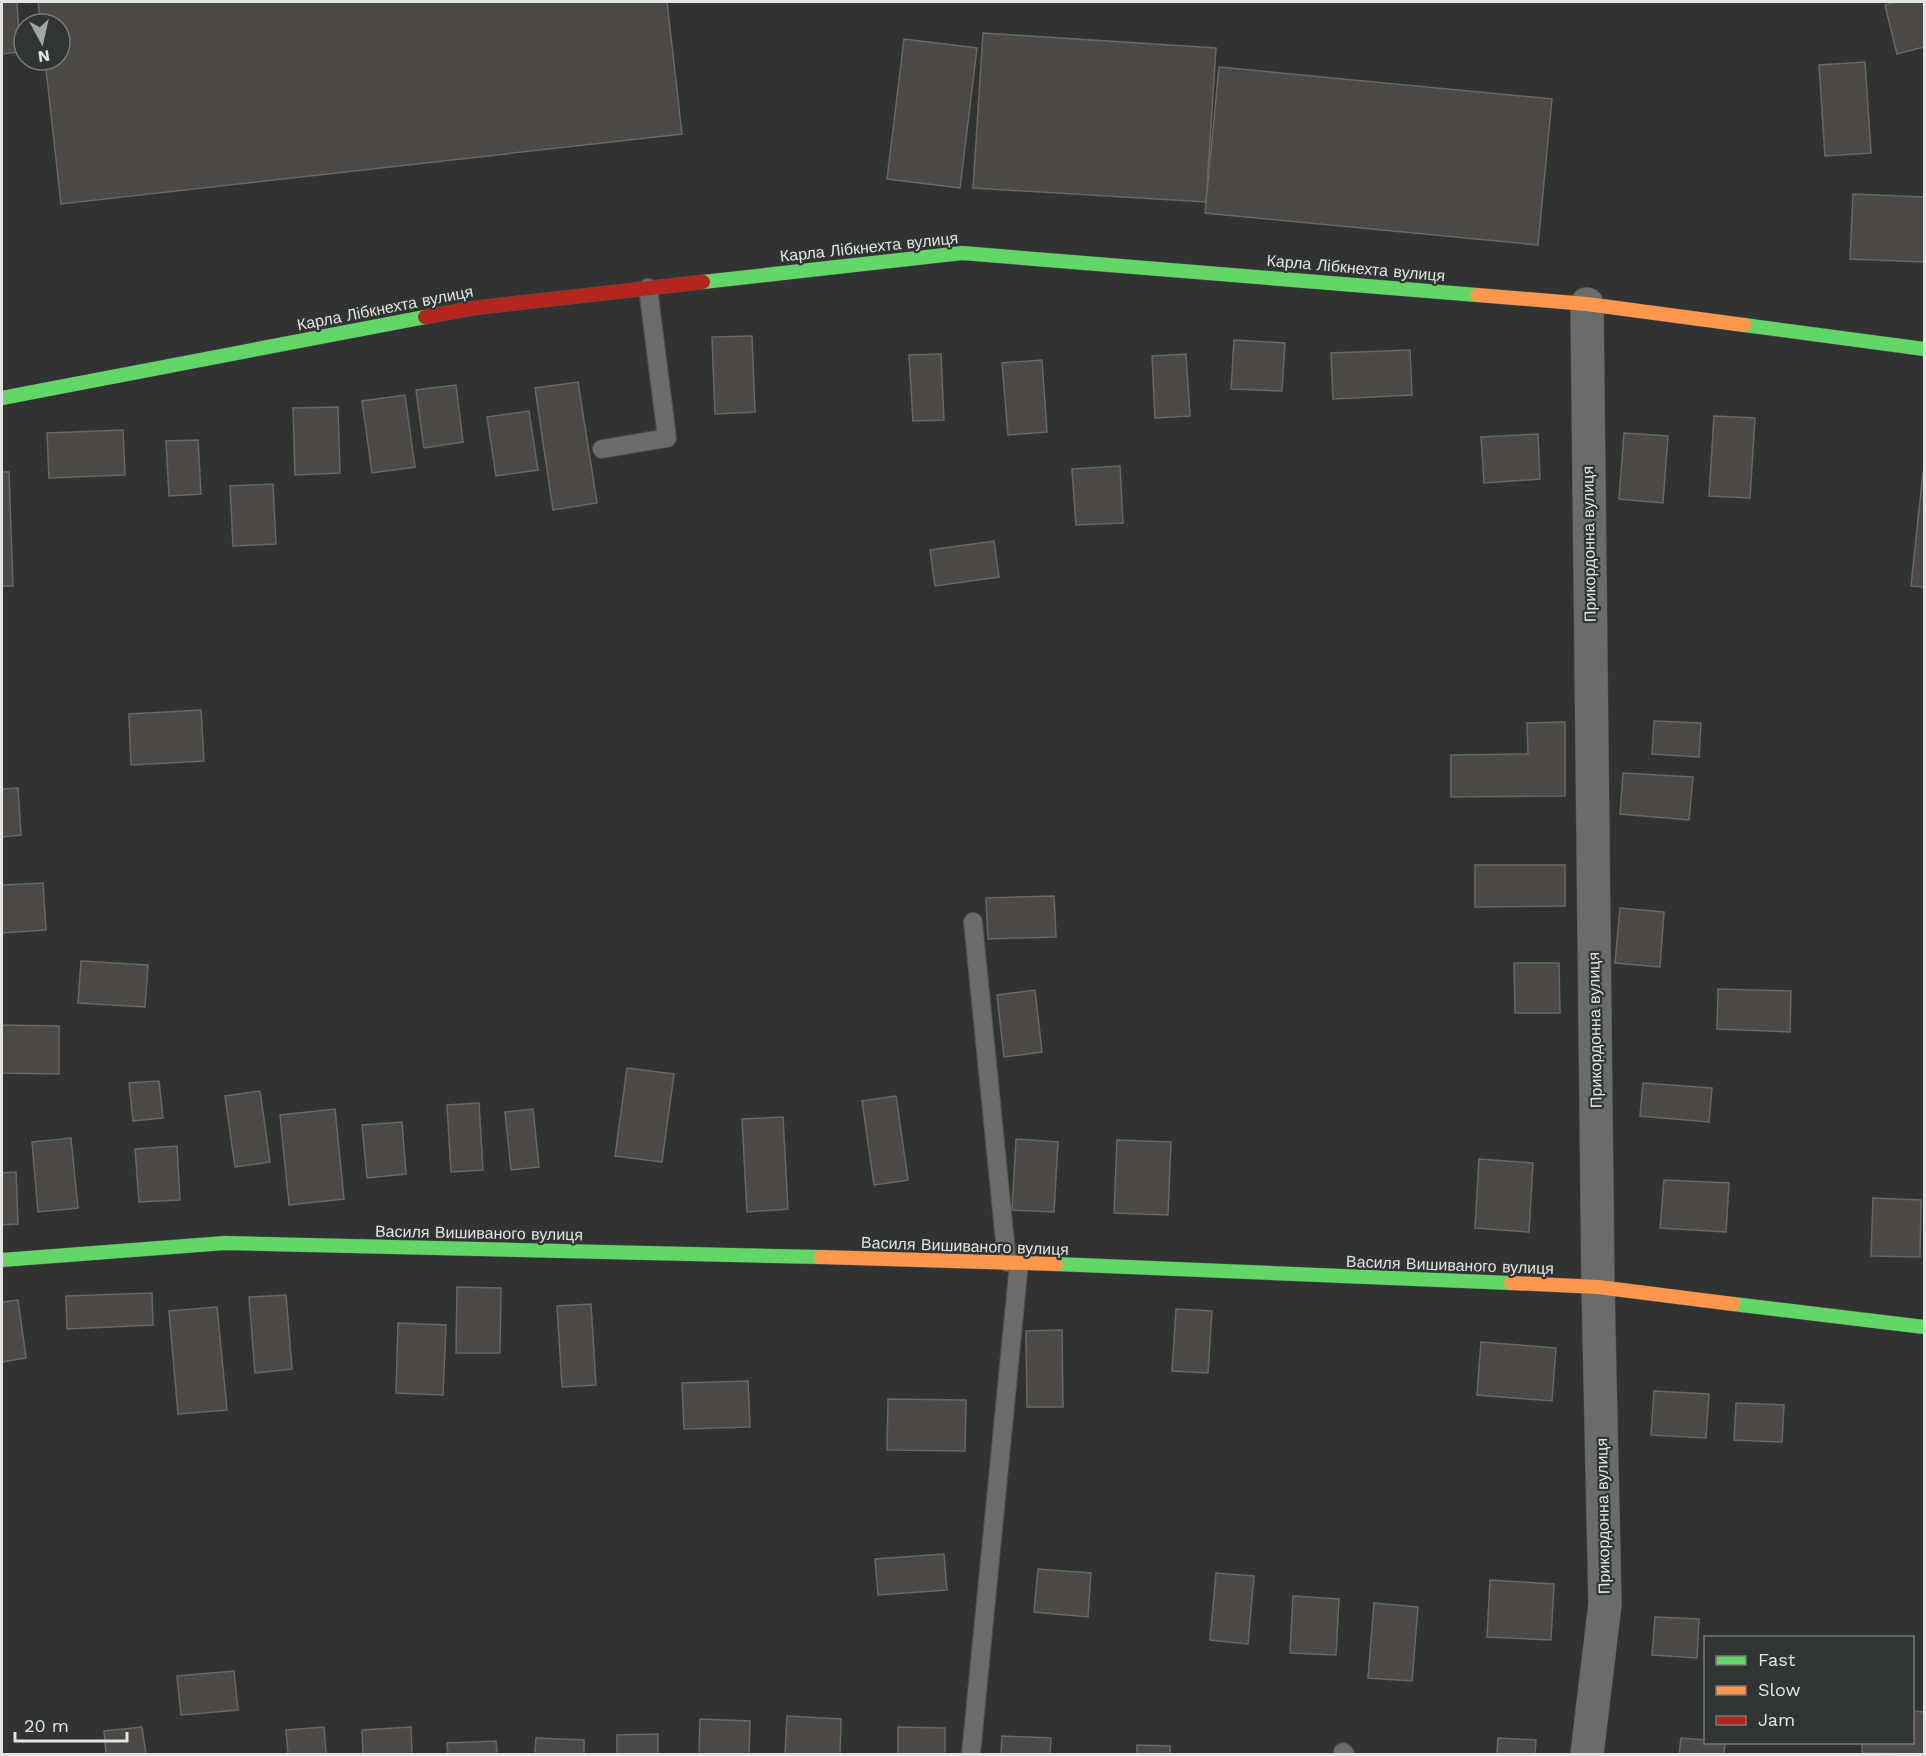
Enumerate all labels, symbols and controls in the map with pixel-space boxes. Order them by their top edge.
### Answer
north arrow [12,12,72,72]
text: N [37,46,51,67]
street label: Карла Лібкнехта вулиця [779,228,959,266]
street label: Карла Лібкнехта вулиця [1266,251,1446,285]
street label: Карла Лібкнехта вулиця [295,282,475,334]
street label: Прикордонна вулиця [1578,466,1600,622]
street label: Прикордонна вулиця [1584,952,1606,1108]
street label: Василя Вишиваного вулиця [375,1222,583,1244]
street label: Василя Вишиваного вулиця [861,1233,1069,1259]
street label: Василя Вишиваного вулиця [1346,1252,1554,1278]
street label: Прикордонна вулиця [1592,1438,1614,1594]
legend [1704,1636,1914,1744]
text: Fast [1758,1649,1796,1670]
text: Slow [1758,1679,1801,1700]
scale bar [15,1705,128,1743]
text: Jam [1758,1709,1795,1730]
text: 20 m [24,1715,69,1736]

